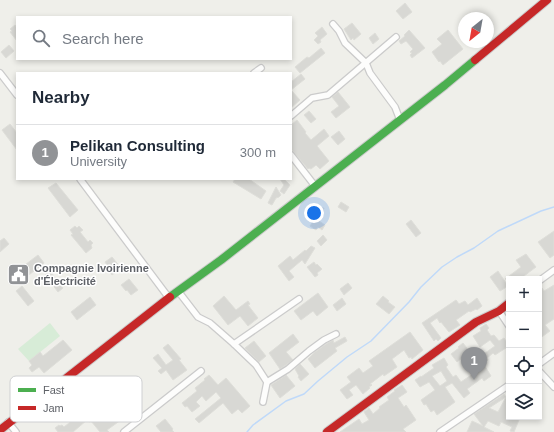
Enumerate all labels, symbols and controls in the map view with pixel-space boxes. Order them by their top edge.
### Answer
north arrow [458,12,494,48]
search box [16,16,292,60]
icon: search [30,27,52,49]
text: Search here [62,30,144,47]
text: Nearby [32,88,90,107]
text: Pelikan Consulting [70,137,205,154]
text: 1 [41,145,49,160]
text: 300 m [240,145,276,160]
text: University [70,154,127,169]
your location [304,203,324,223]
public building icon: Compagnie Ivoirienne d'Électricité [5,261,31,287]
place label: Compagnie Ivoirienne d'Électricité [34,262,149,287]
map controls [506,276,542,420]
button: + [506,276,542,312]
button: − [506,312,542,348]
pin: 1 [461,347,487,380]
button: locate [506,348,542,384]
legend [10,376,142,422]
text: Fast [43,384,64,396]
button: layers [506,384,542,420]
text: Jam [43,402,64,414]

